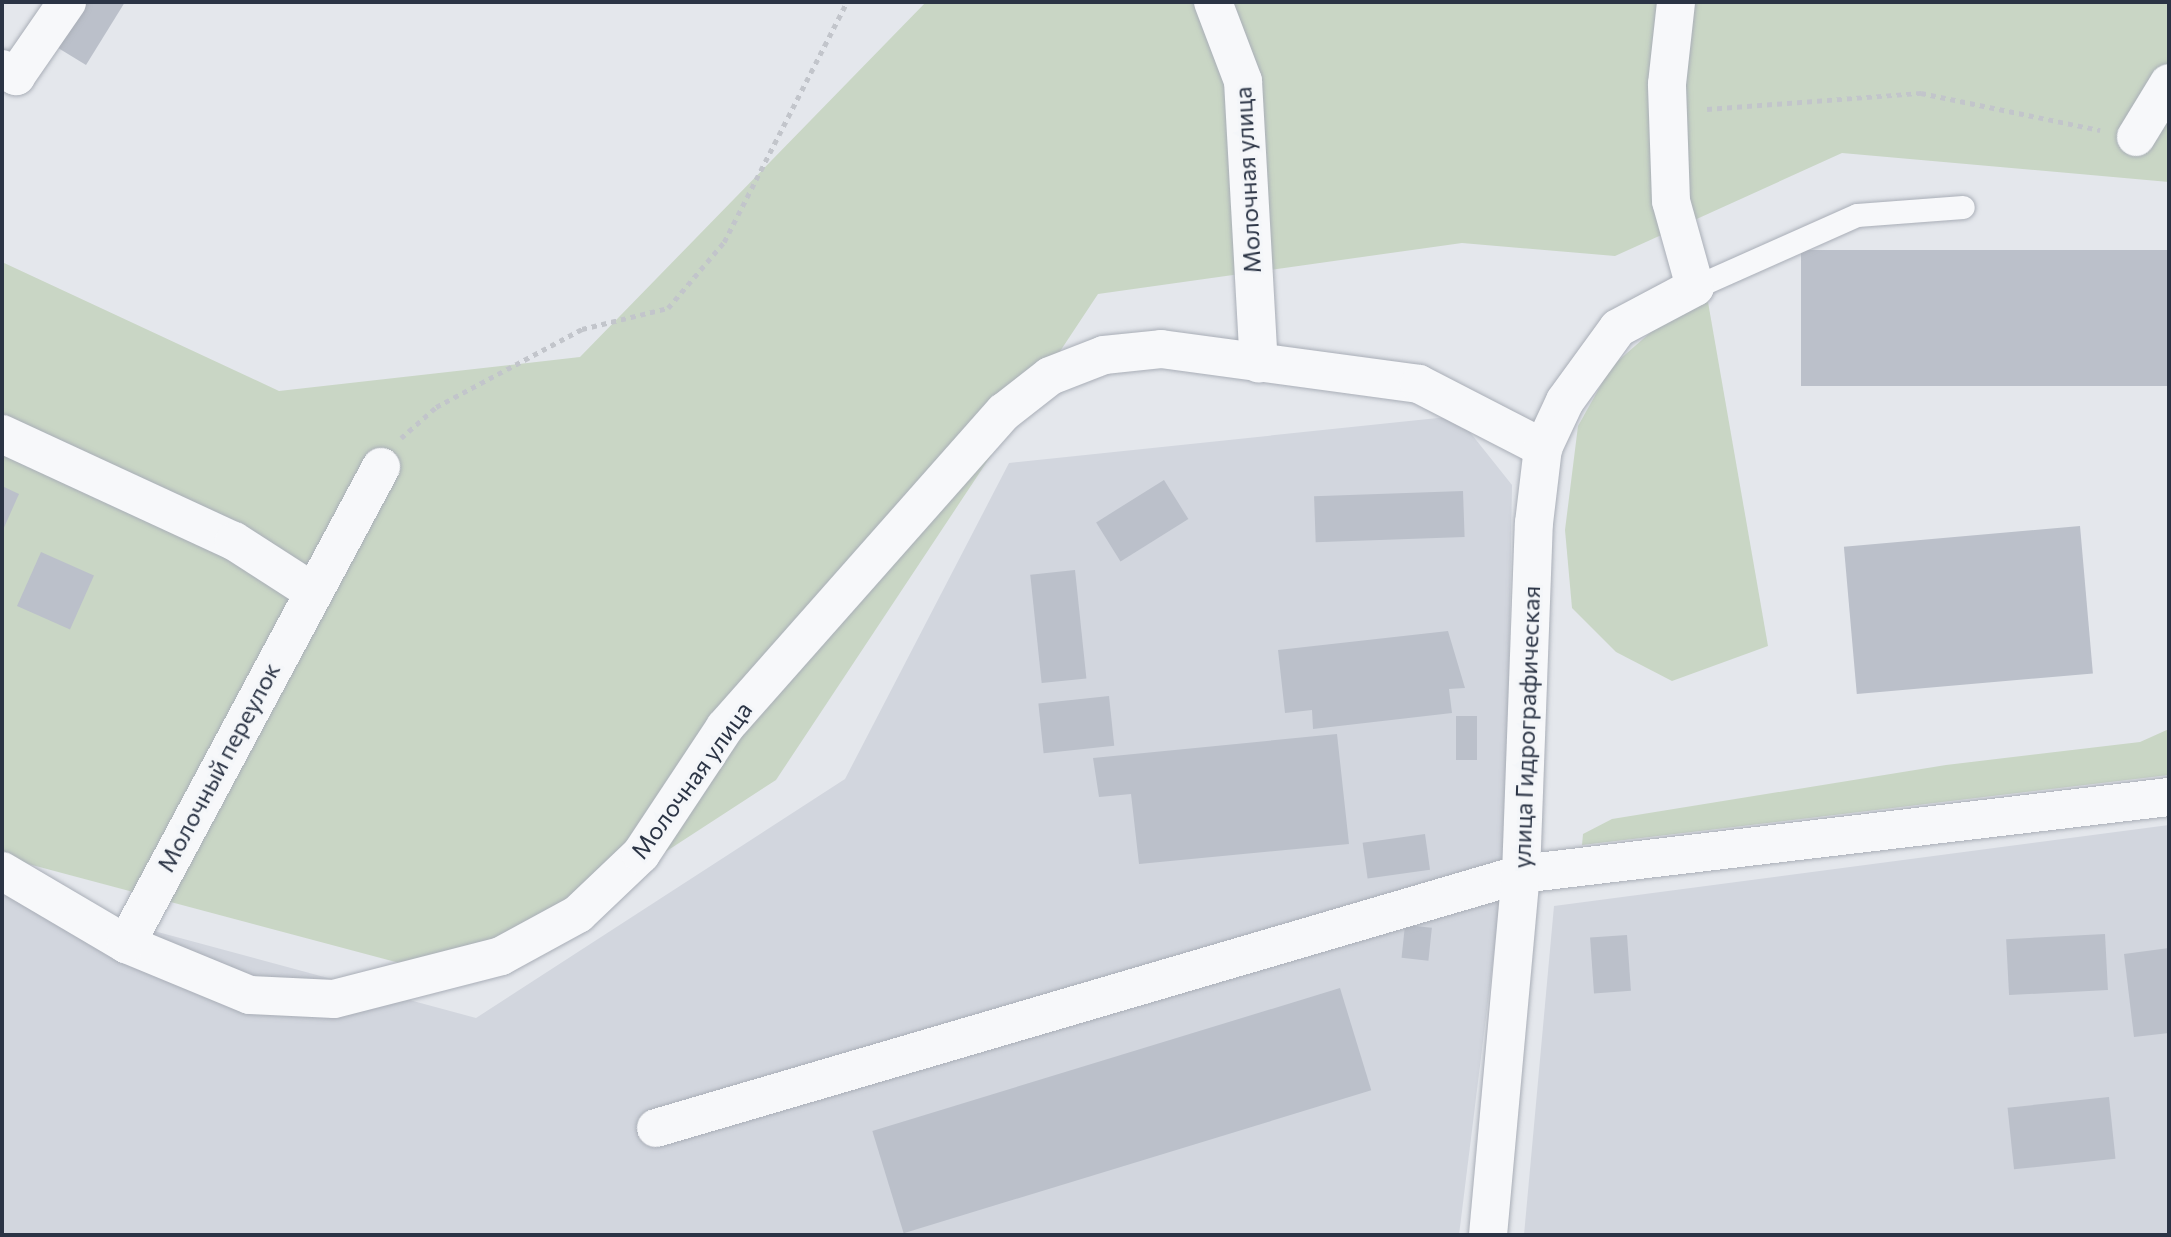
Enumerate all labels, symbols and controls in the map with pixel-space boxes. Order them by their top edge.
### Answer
street label: Молочная улица [1228,86,1266,274]
street label: улица Гидрографическая [1507,585,1545,869]
street label: Молочный переулок [151,657,285,877]
street label: Молочная улица [624,696,758,864]

